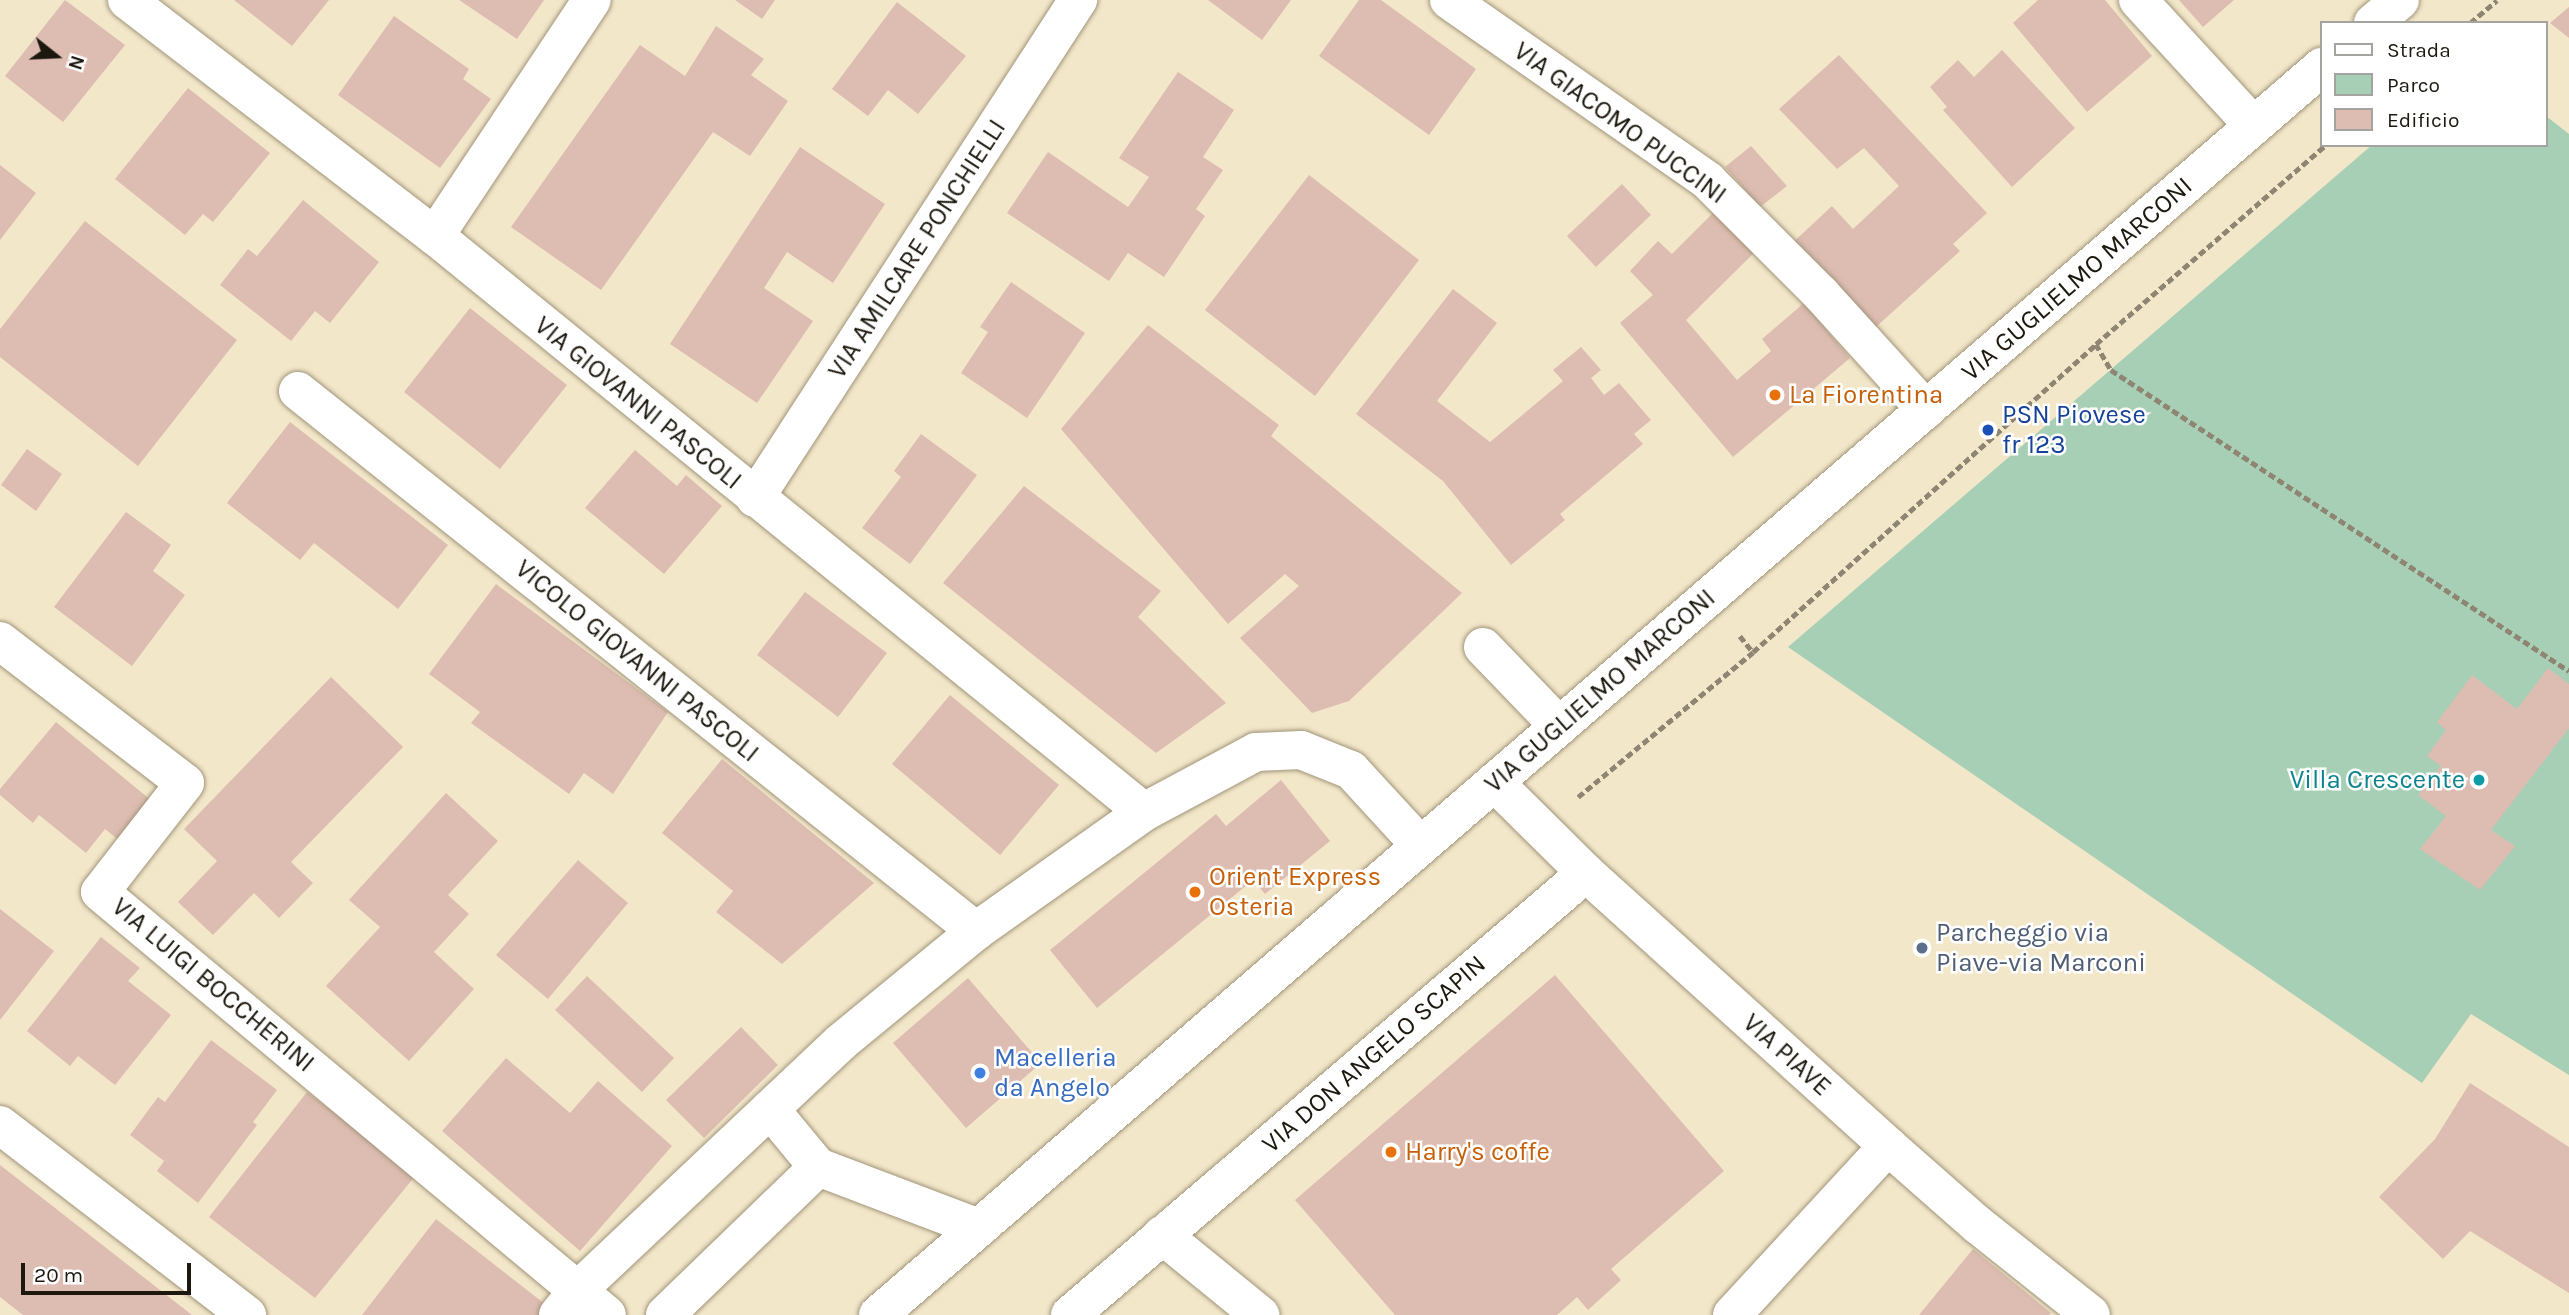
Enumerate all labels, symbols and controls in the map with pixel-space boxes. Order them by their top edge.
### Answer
north arrow [21,21,91,91]
legend [2320,21,2548,147]
street label: VIA GIACOMO PUCCINI [1508,35,1732,211]
text: Strada [2387,38,2451,62]
text: N [63,53,89,72]
text: Parco [2387,73,2440,97]
text: Edificio [2387,108,2460,132]
street label: VIA AMILCARE PONCHIELLI [821,114,1013,384]
street label: VIA GUGLIELMO MARCONI [1955,170,2199,388]
street label: VIA GIOVANNI PASCOLI [528,310,748,496]
place label: La Fiorentina [1789,379,1943,411]
marker: La Fiorentina [1767,387,1783,403]
place label: PSN Piovese fr 123 [2002,399,2146,460]
marker: PSN Piovese fr 123 [1980,422,1996,438]
street label: VICOLO GIOVANNI PASCOLI [509,553,765,769]
street label: VIA GUGLIELMO MARCONI [1478,582,1722,800]
place label: Villa Crescente [2290,764,2465,796]
marker: Villa Crescente [2471,772,2487,788]
place label: Orient Express Osteria [1209,861,1381,922]
marker: Orient Express Osteria [1187,884,1203,900]
street label: VIA LUIGI BOCCHERINI [105,891,321,1079]
place label: Parcheggio via Piave-via Marconi [1936,917,2146,978]
marker: Parcheggio via Piave-via Marconi [1914,940,1930,956]
street label: VIA DON ANGELO SCAPIN [1256,948,1492,1160]
street label: VIA PIAVE [1736,1007,1838,1103]
place label: Macelleria da Angelo [994,1042,1116,1104]
marker: Macelleria da Angelo [972,1065,988,1081]
place label: Harry's coffe [1405,1136,1550,1168]
marker: Harry's coffe [1383,1144,1399,1160]
scale bar [24,1248,194,1292]
text: 20 m [34,1263,83,1287]

